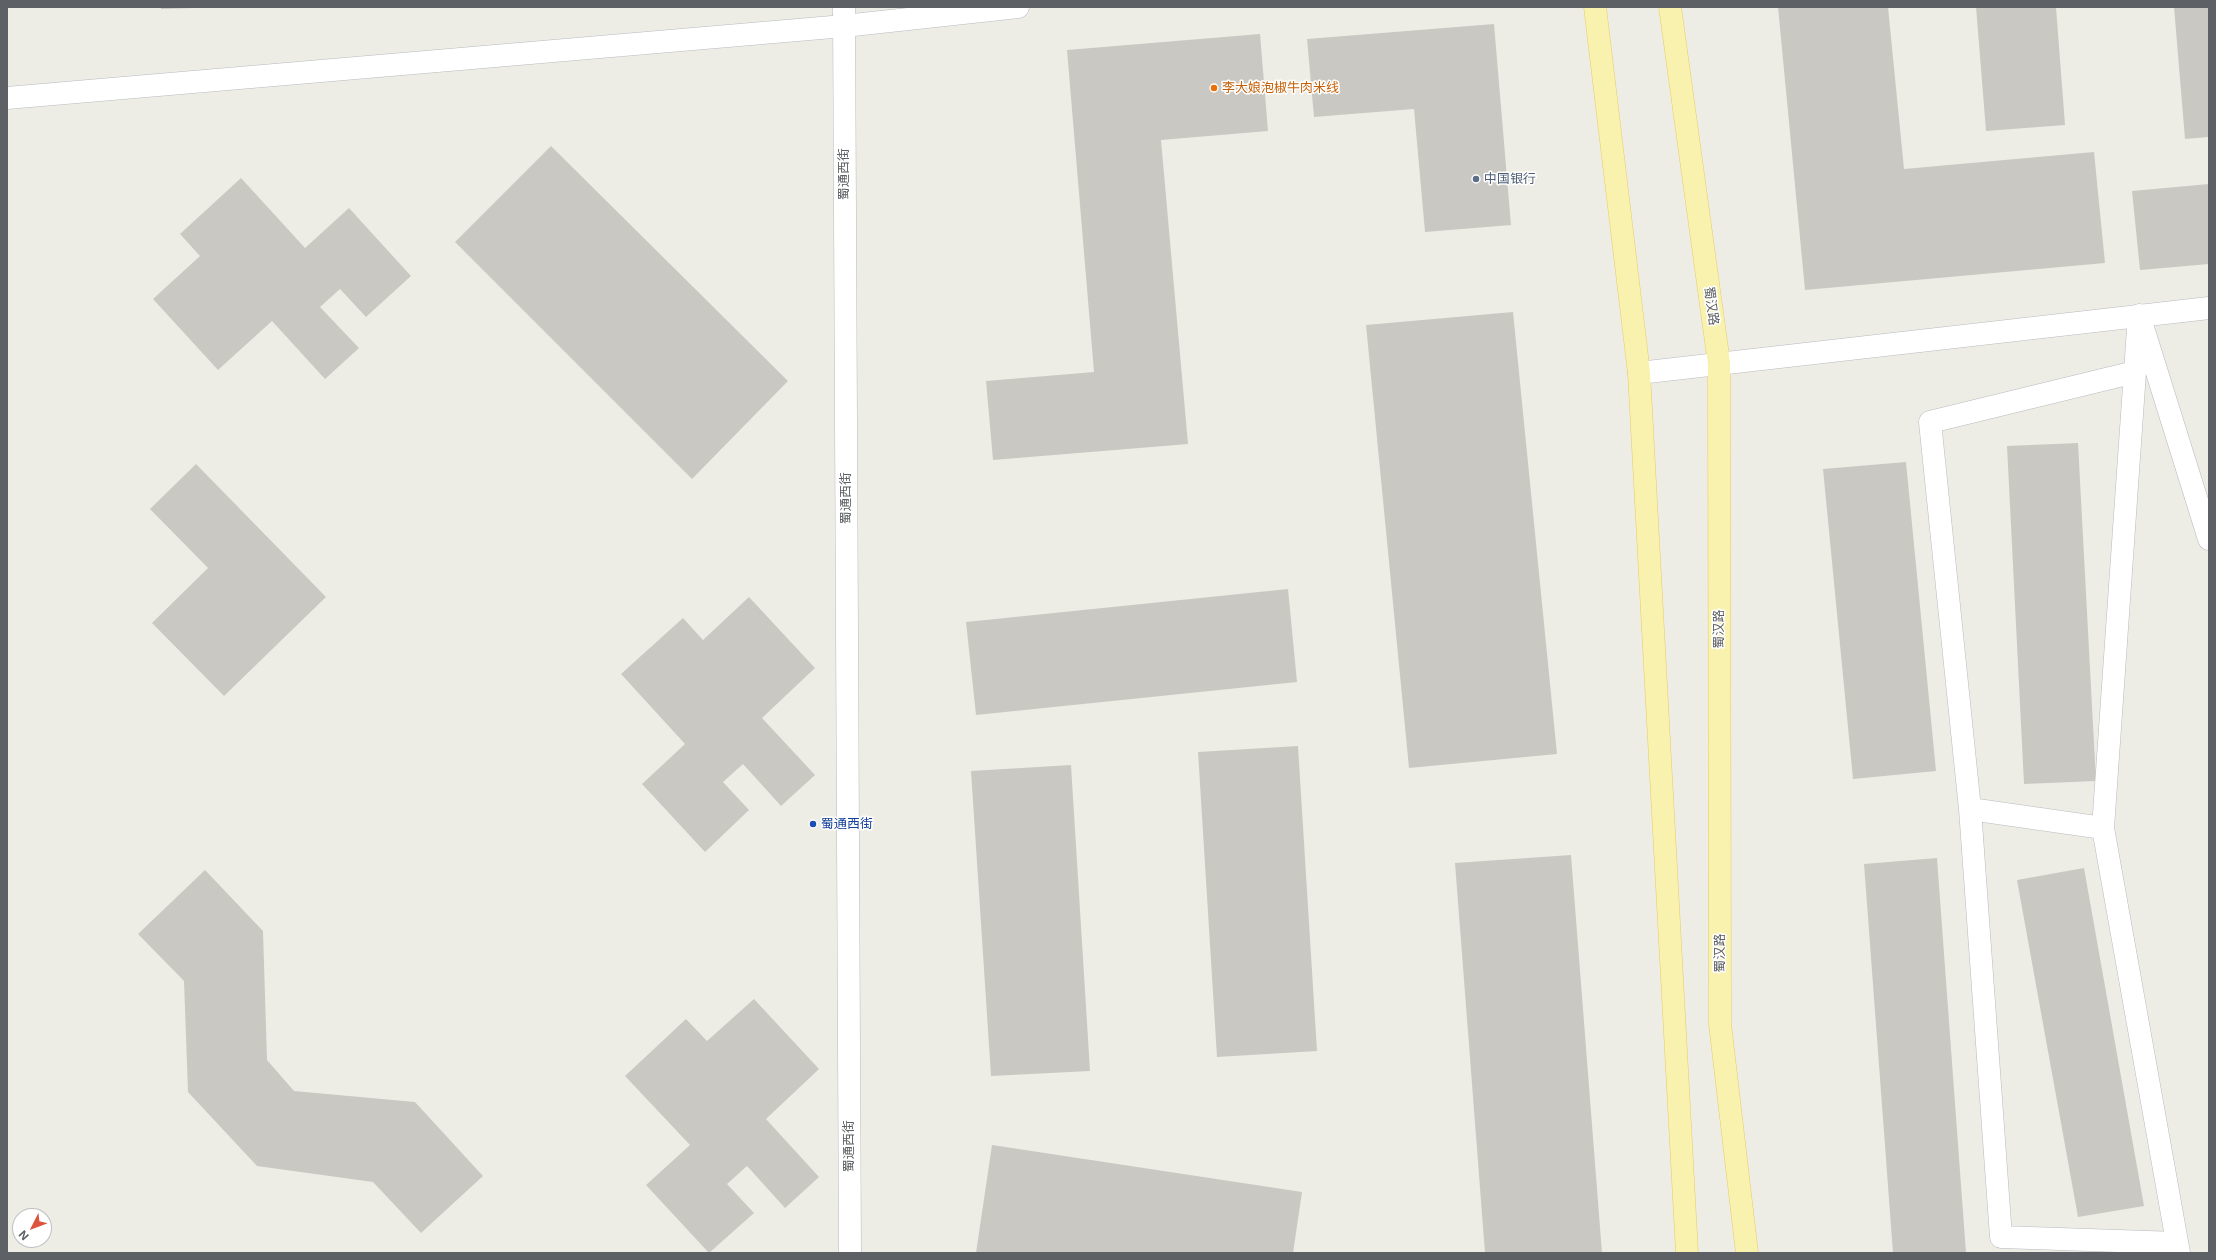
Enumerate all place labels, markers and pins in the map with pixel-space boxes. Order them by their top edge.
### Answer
place label: 李大娘泡椒牛肉米线 [1222,80,1339,96]
marker: 李大娘泡椒牛肉米线 [1209,83,1219,93]
place label: 中国银行 [1484,171,1536,187]
marker: 中国银行 [1471,174,1481,184]
place label: 蜀通西街 [821,816,873,832]
marker: 蜀通西街 [808,819,818,829]

